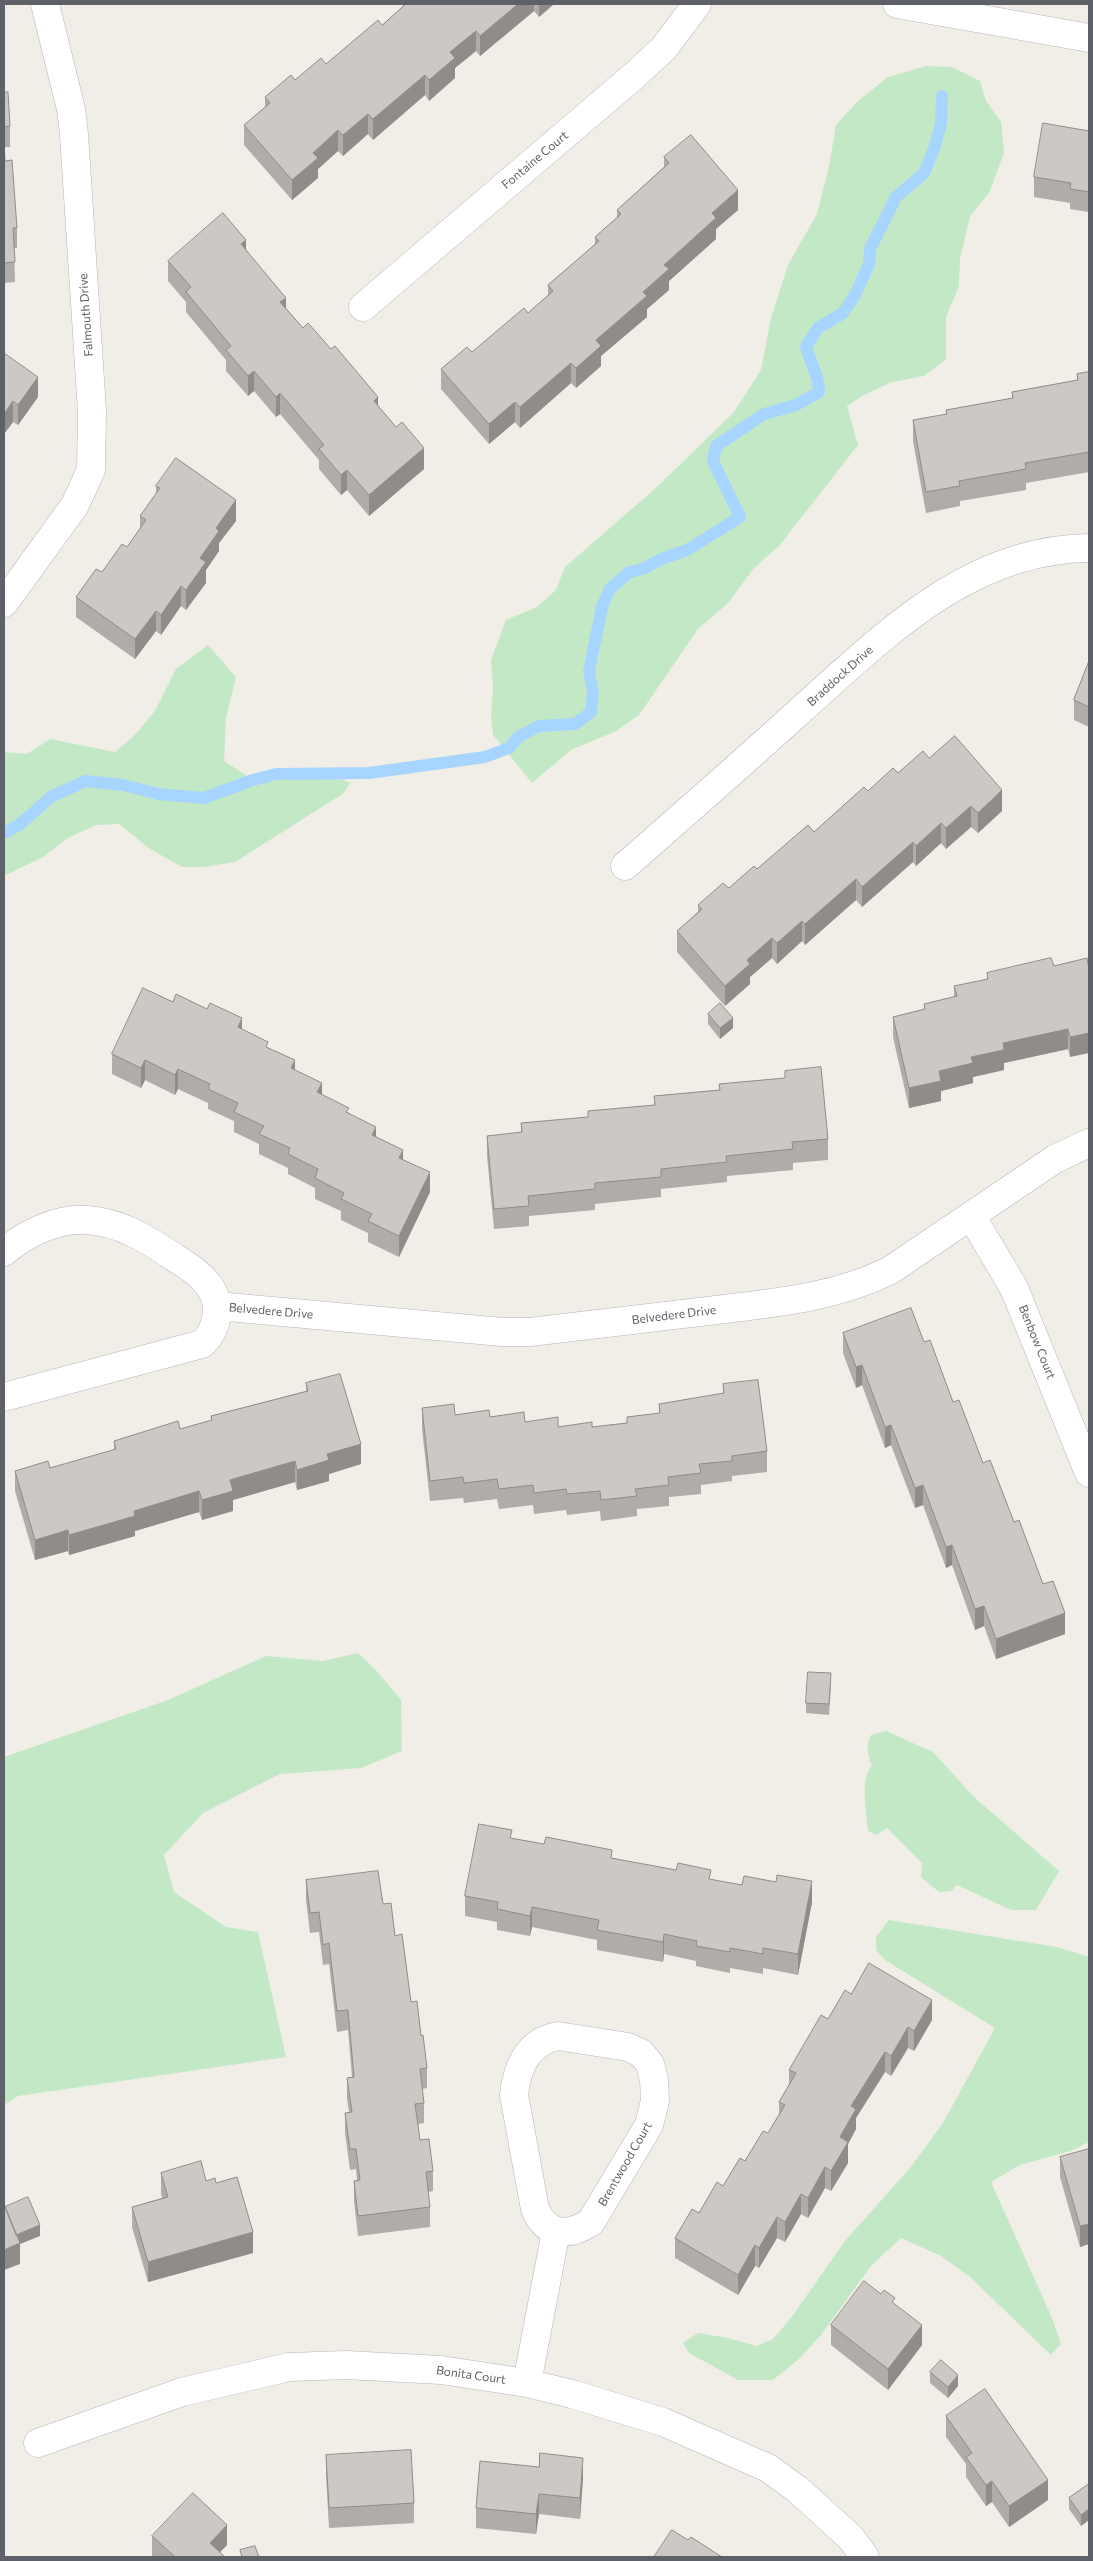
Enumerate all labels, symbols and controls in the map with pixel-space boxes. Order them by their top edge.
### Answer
street label: Fontaine Court [499,128,571,192]
street label: Falmouth Drive [76,273,96,357]
street label: Braddock Drive [804,643,876,709]
street label: Belvedere Drive [228,1300,314,1322]
street label: Belvedere Drive [631,1303,717,1327]
street label: Benbow Court [1016,1303,1058,1381]
street label: Brentwood Court [595,2119,655,2209]
street label: Bonita Court [435,2363,507,2387]

